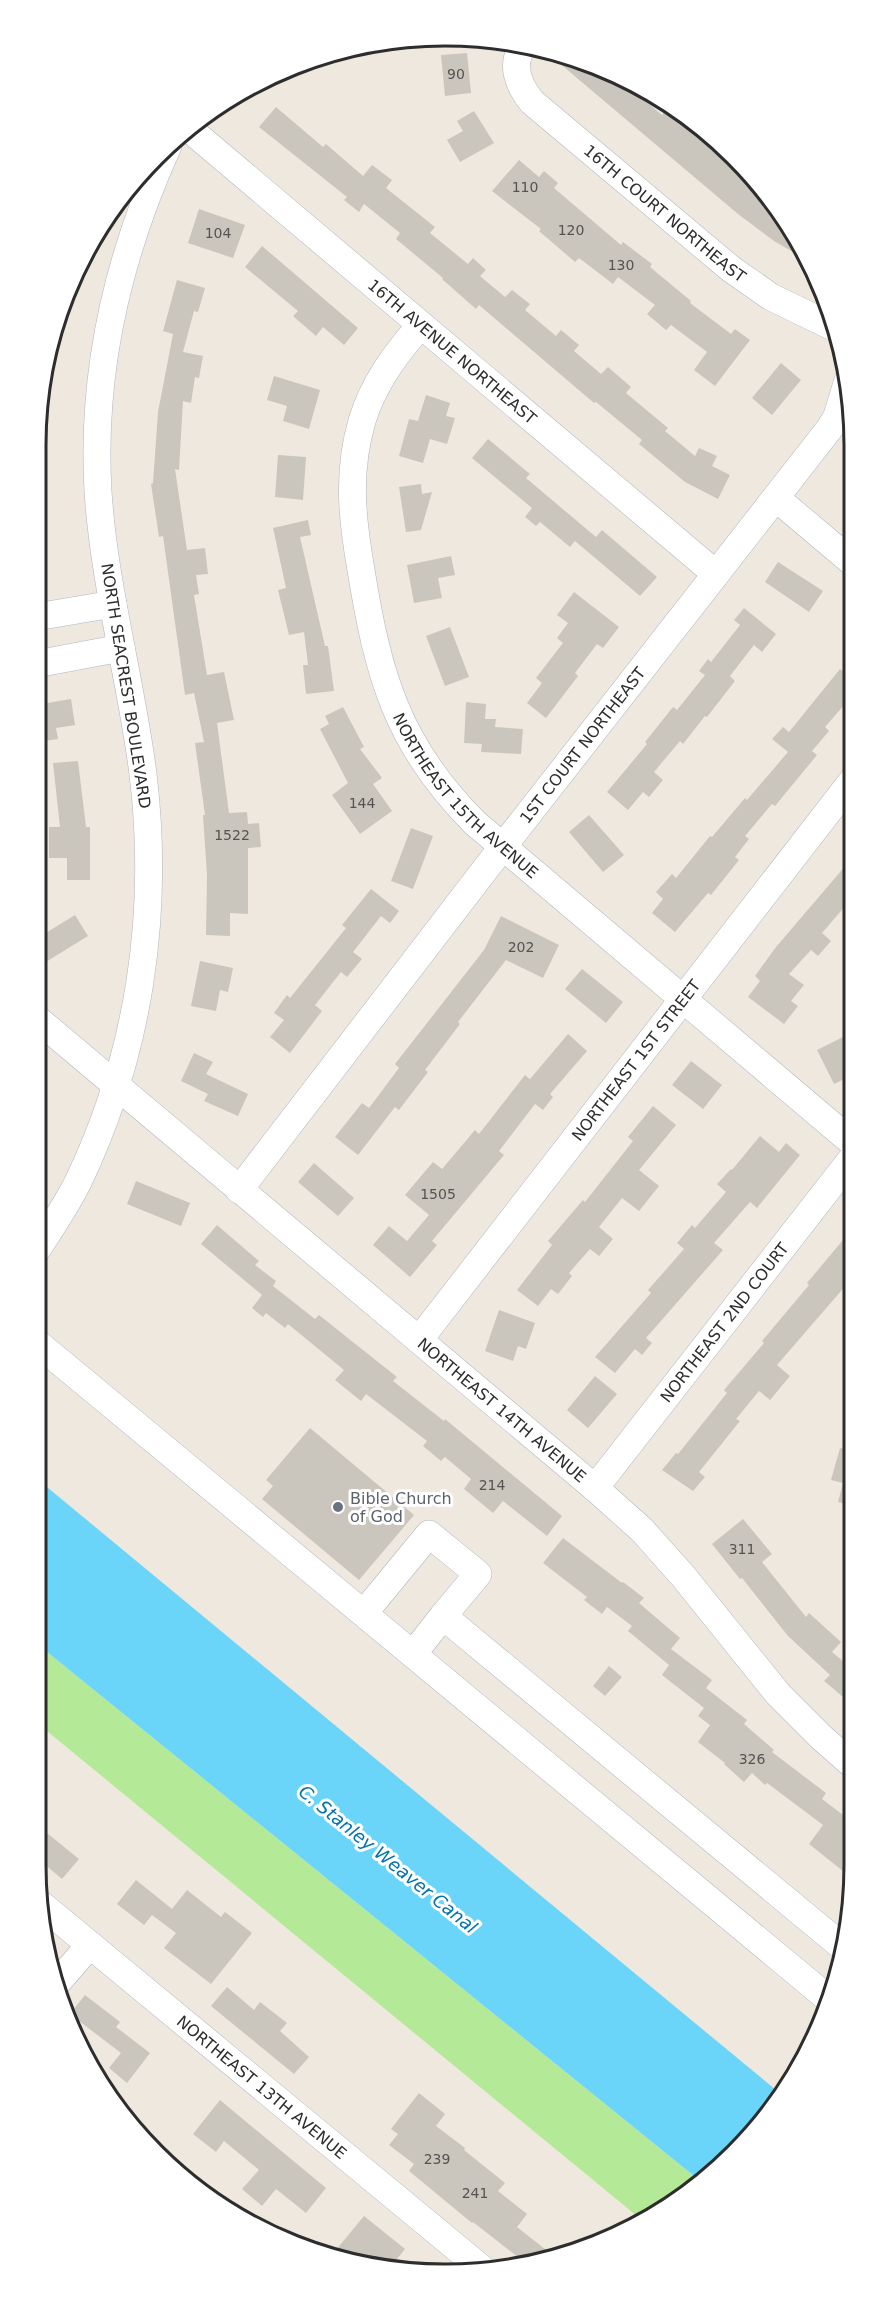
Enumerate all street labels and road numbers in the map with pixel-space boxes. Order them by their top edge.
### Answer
street label: 16TH COURT NORTHEAST [580,140,750,286]
street label: 16TH AVENUE NORTHEAST [364,275,541,428]
street label: NORTH SEACREST BOULEVARD [97,562,155,810]
street label: 1ST COURT NORTHEAST [515,663,649,827]
street label: NORTHEAST 15TH AVENUE [389,710,542,882]
street label: NORTHEAST 1ST STREET [567,976,704,1145]
street label: NORTHEAST 2ND COURT [656,1239,792,1406]
street label: NORTHEAST 14TH AVENUE [414,1334,590,1486]
street label: NORTHEAST 13TH AVENUE [173,2011,351,2163]

